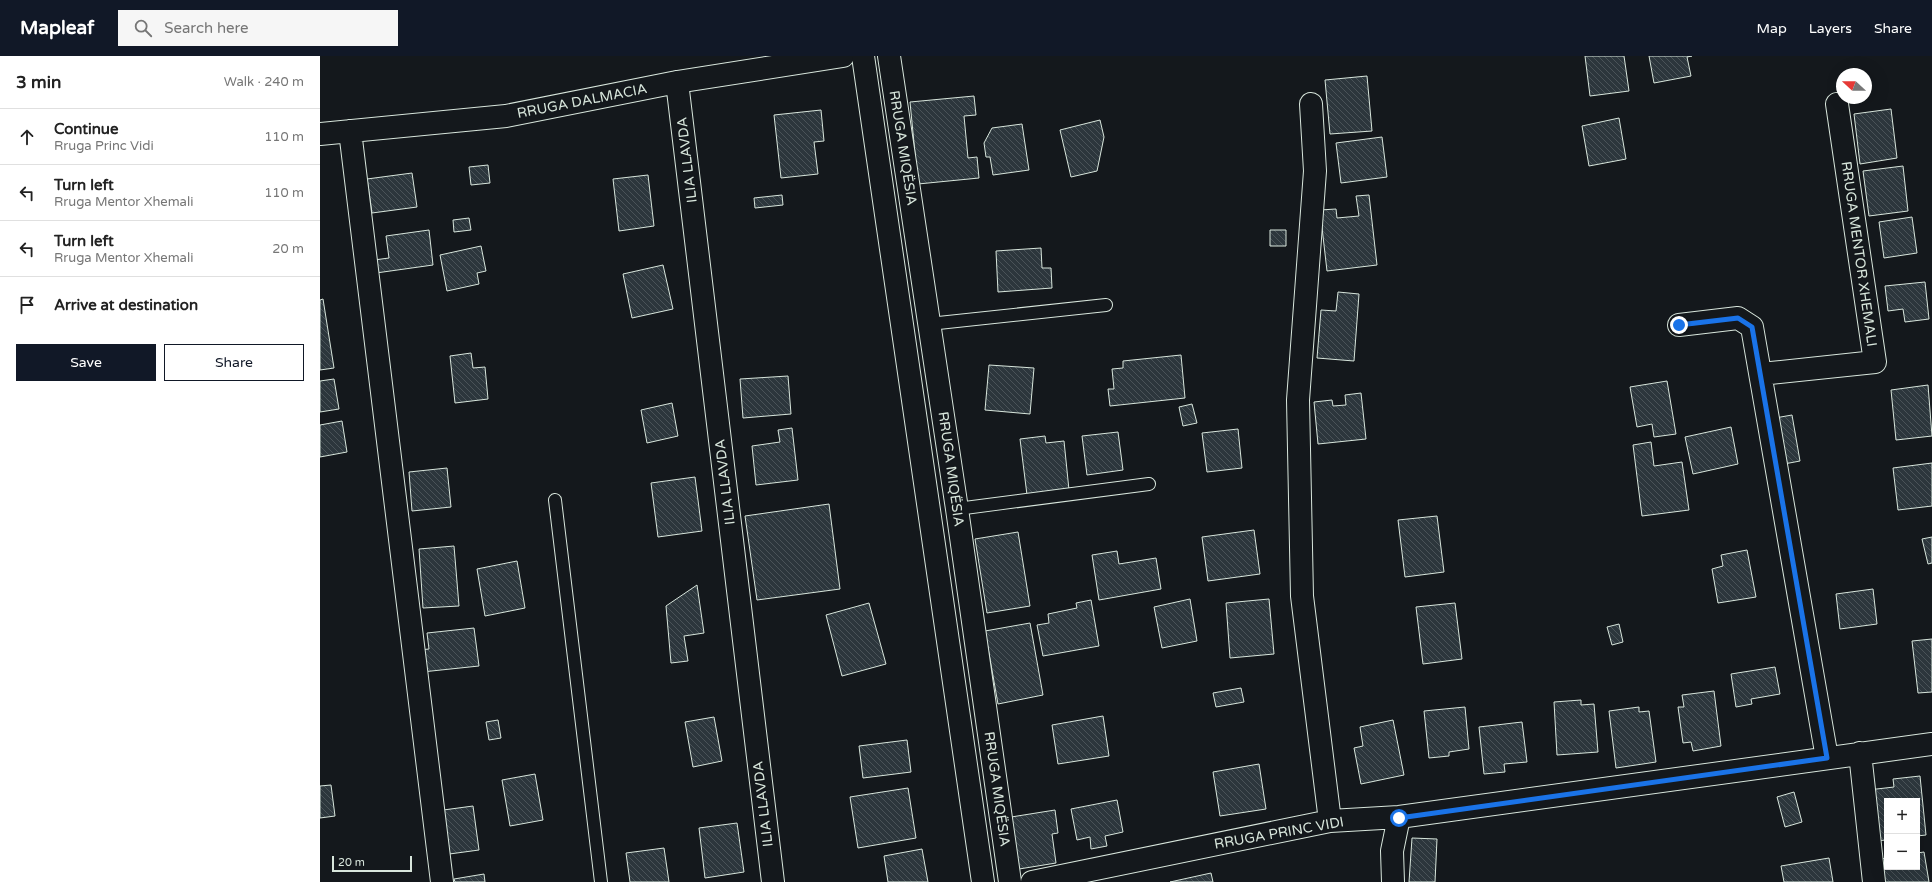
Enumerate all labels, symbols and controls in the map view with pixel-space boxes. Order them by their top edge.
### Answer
search box [118,10,398,46]
text: Mapleaf [20,17,94,39]
icon: search [132,17,154,39]
text: Search here [164,19,249,37]
text: Map [1757,20,1787,37]
text: Layers [1809,20,1852,37]
text: Share [1874,20,1912,37]
north arrow [1836,68,1872,104]
text: 3 min [16,72,61,93]
text: Walk · 240 m [224,74,304,90]
street label: RRUGA DALMACIA [516,80,648,122]
street label: RRUGA MIQËSIA [886,89,920,207]
street label: ILIA LLAVDA [673,116,701,204]
text: Continue [54,120,118,138]
icon: ahead [16,126,38,148]
text: 110 m [264,129,304,145]
text: Rruga Princ Vidi [54,138,154,154]
street label: RRUGA MENTOR XHEMALI [1838,160,1880,348]
text: Turn left [54,176,114,194]
icon: left [16,182,38,204]
text: 110 m [264,185,304,201]
text: Rruga Mentor Xhemali [54,194,193,210]
text: Turn left [54,232,114,250]
icon: left [16,238,38,260]
text: 20 m [272,241,304,257]
text: Rruga Mentor Xhemali [54,250,193,266]
icon: arrive [16,294,38,316]
text: Arrive at destination [54,296,198,314]
route end [1670,316,1688,334]
button: Save [16,344,156,381]
button: Share [164,344,304,381]
street label: RRUGA MIQËSIA [935,410,967,528]
street label: ILIA LLAVDA [711,438,739,526]
street label: RRUGA MIQËSIA [981,730,1013,848]
street label: ILIA LLAVDA [749,760,777,848]
map controls [1884,798,1920,870]
button: + [1884,798,1920,834]
route start [1390,809,1408,827]
street label: RRUGA PRINC VIDI [1213,813,1345,853]
button: − [1884,834,1920,870]
scale bar [332,854,412,873]
text: 20 m [338,856,365,869]

